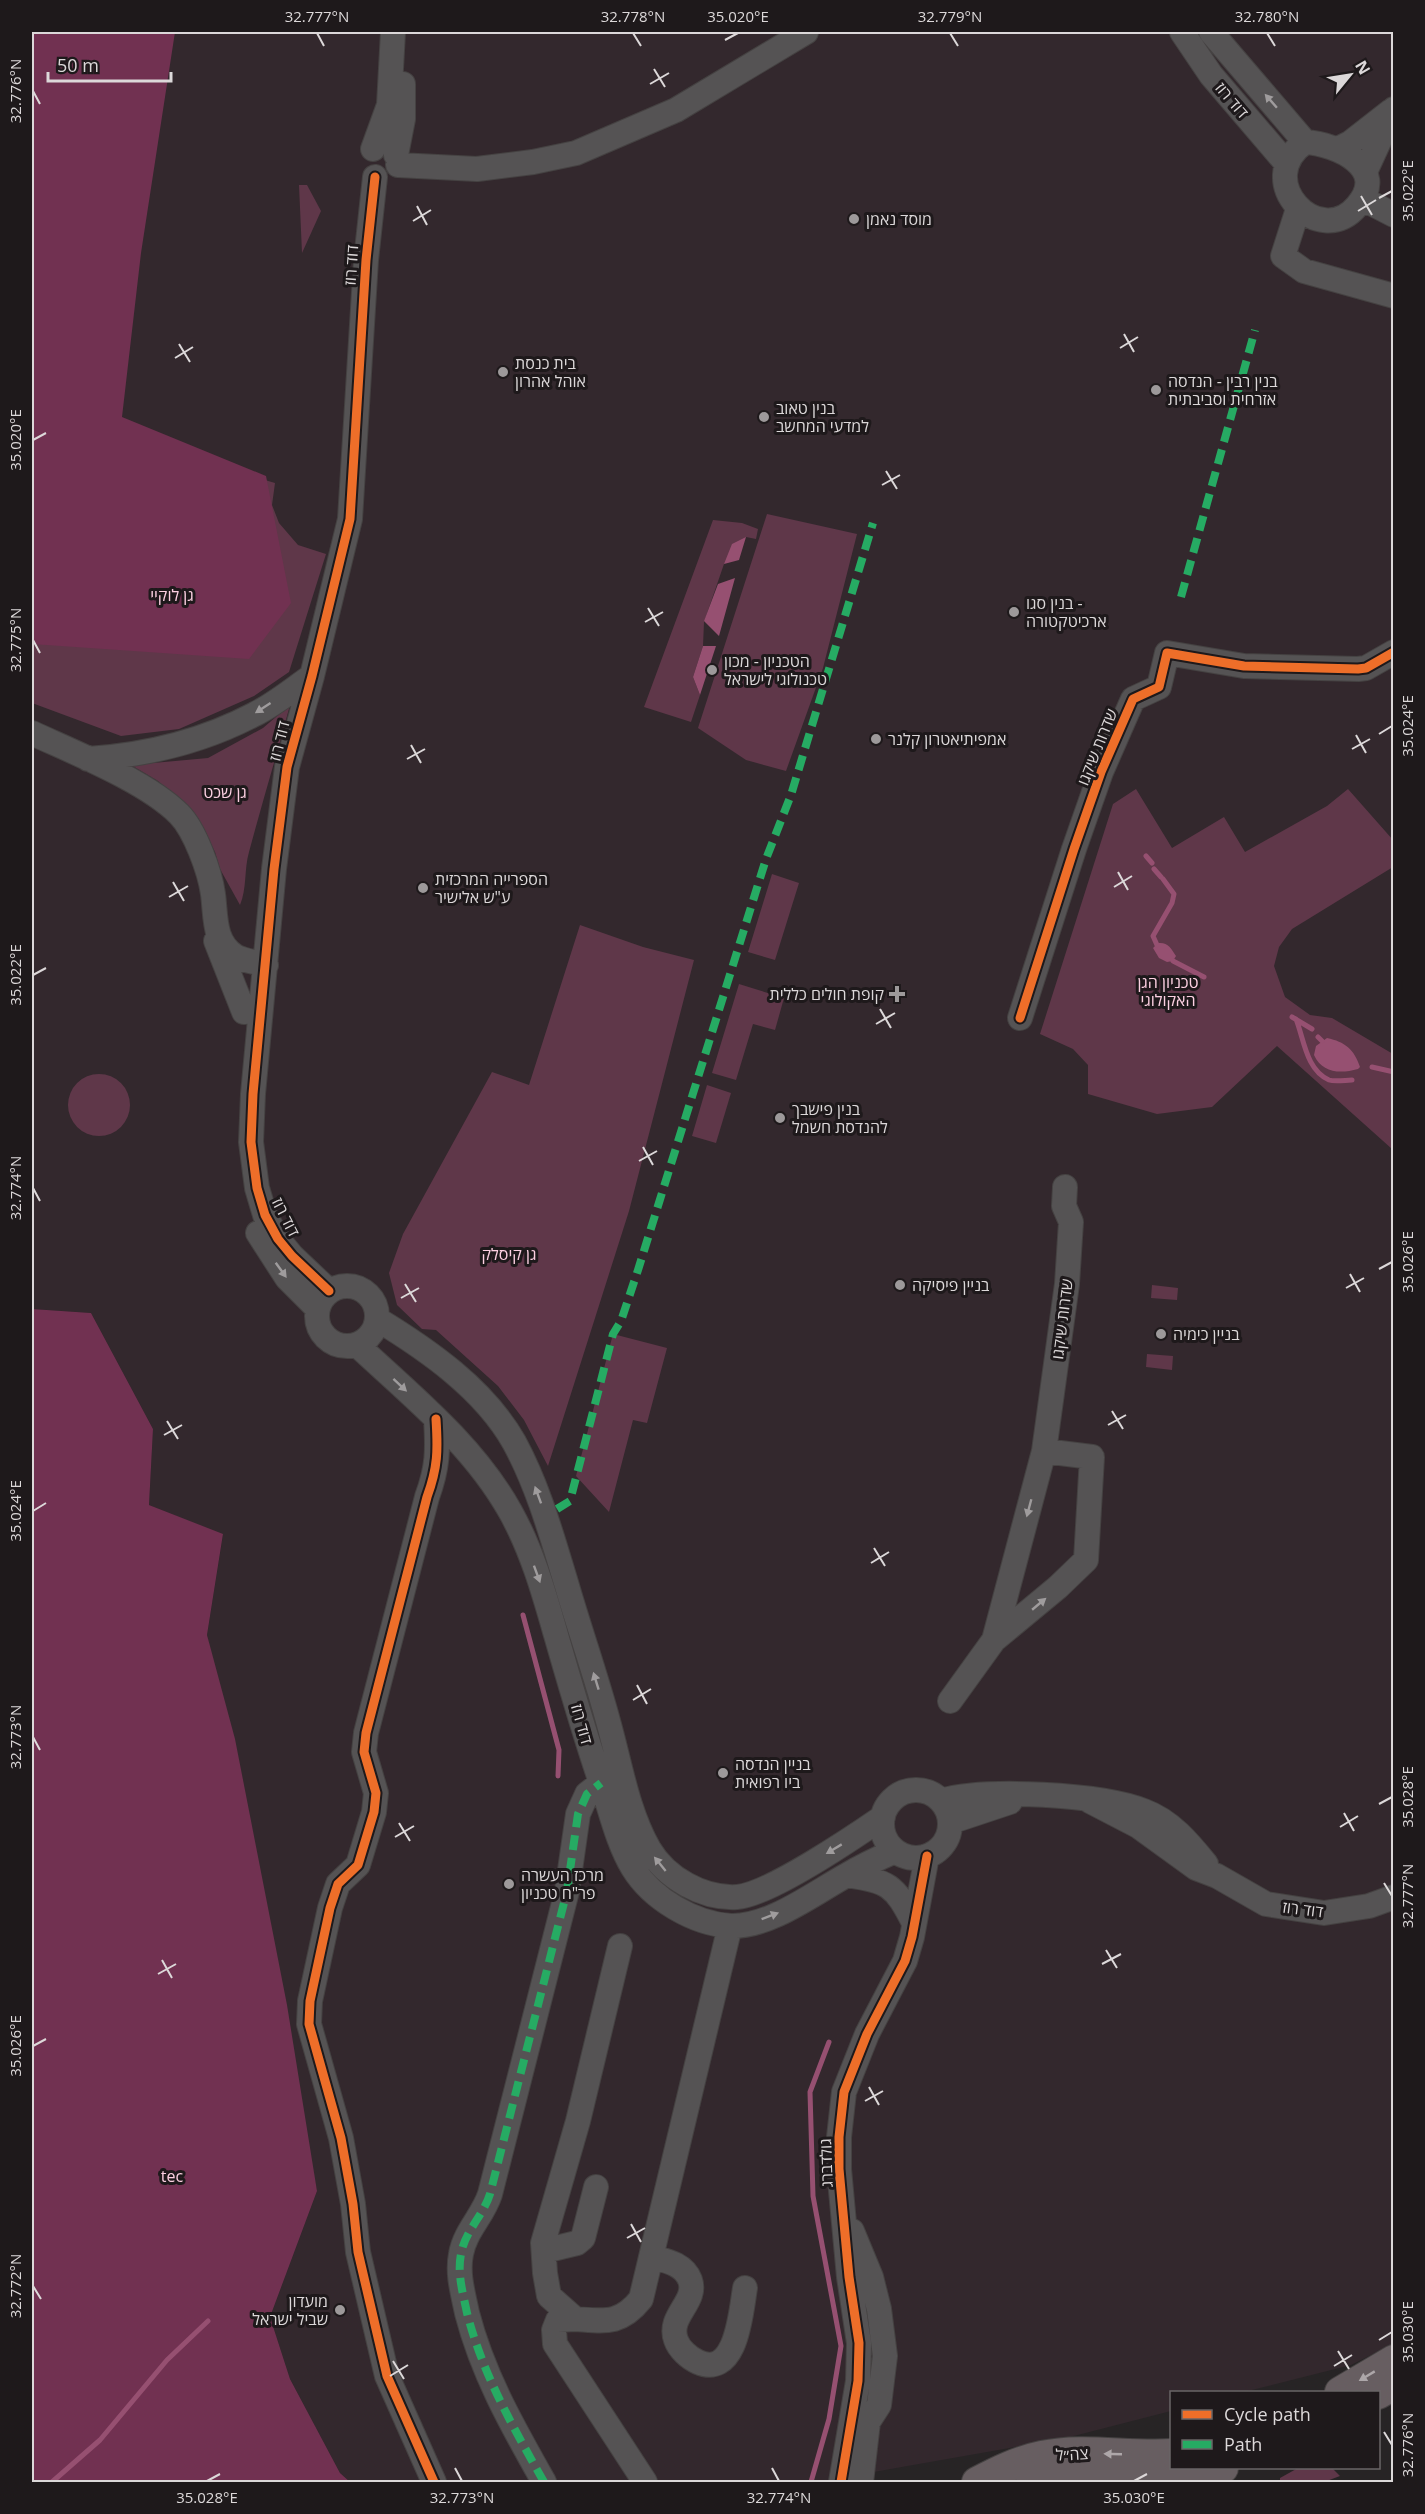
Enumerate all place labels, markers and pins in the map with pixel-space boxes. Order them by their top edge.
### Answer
place label: מוסד נאמן [866,208,932,230]
marker: מוסד נאמן [847,212,861,226]
place label: בית כנסת אוהל אהרון [515,352,586,392]
marker: בית כנסת אוהל אהרון [496,365,510,379]
place label: בנין רבין - הנדסה אזרחית וסביבתית [1168,370,1278,410]
marker: בנין רבין - הנדסה אזרחית וסביבתית [1149,383,1163,397]
place label: בנין טאוב למדעי המחשב [776,397,869,437]
marker: בנין טאוב למדעי המחשב [757,410,771,424]
place label: בנין סגו - ארכיטקטורה [1026,592,1107,632]
marker: בנין סגו - ארכיטקטורה [1007,605,1021,619]
place label: הטכניון - מכון טכנולוגי לישראל [724,650,827,690]
marker: הטכניון - מכון טכנולוגי לישראל [705,663,719,677]
place label: אמפיתיאטרון קלנר [888,728,1006,750]
marker: אמפיתיאטרון קלנר [869,732,883,746]
place label: הספרייה המרכזית ע"ש אלישיר [435,868,548,908]
marker: הספרייה המרכזית ע"ש אלישיר [416,881,430,895]
place label: קופת חולים כללית [770,983,884,1005]
marker: קופת חולים כללית [888,985,906,1003]
place label: בנין פישבך להנדסת חשמל [792,1098,888,1138]
marker: בנין פישבך להנדסת חשמל [773,1111,787,1125]
place label: בניין פיסיקה [912,1274,990,1296]
marker: בניין פיסיקה [893,1278,907,1292]
place label: בניין כימיה [1173,1323,1240,1345]
marker: בניין כימיה [1154,1327,1168,1341]
place label: בניין הנדסה ביו רפואית [735,1753,811,1793]
marker: בניין הנדסה ביו רפואית [716,1766,730,1780]
place label: מרכז העשרה פר"ח טכניון [521,1864,604,1904]
marker: מרכז העשרה פר"ח טכניון [502,1877,516,1891]
place label: מועדון שביל ישראל [252,2290,328,2330]
marker: מועדון שביל ישראל [333,2303,347,2317]

